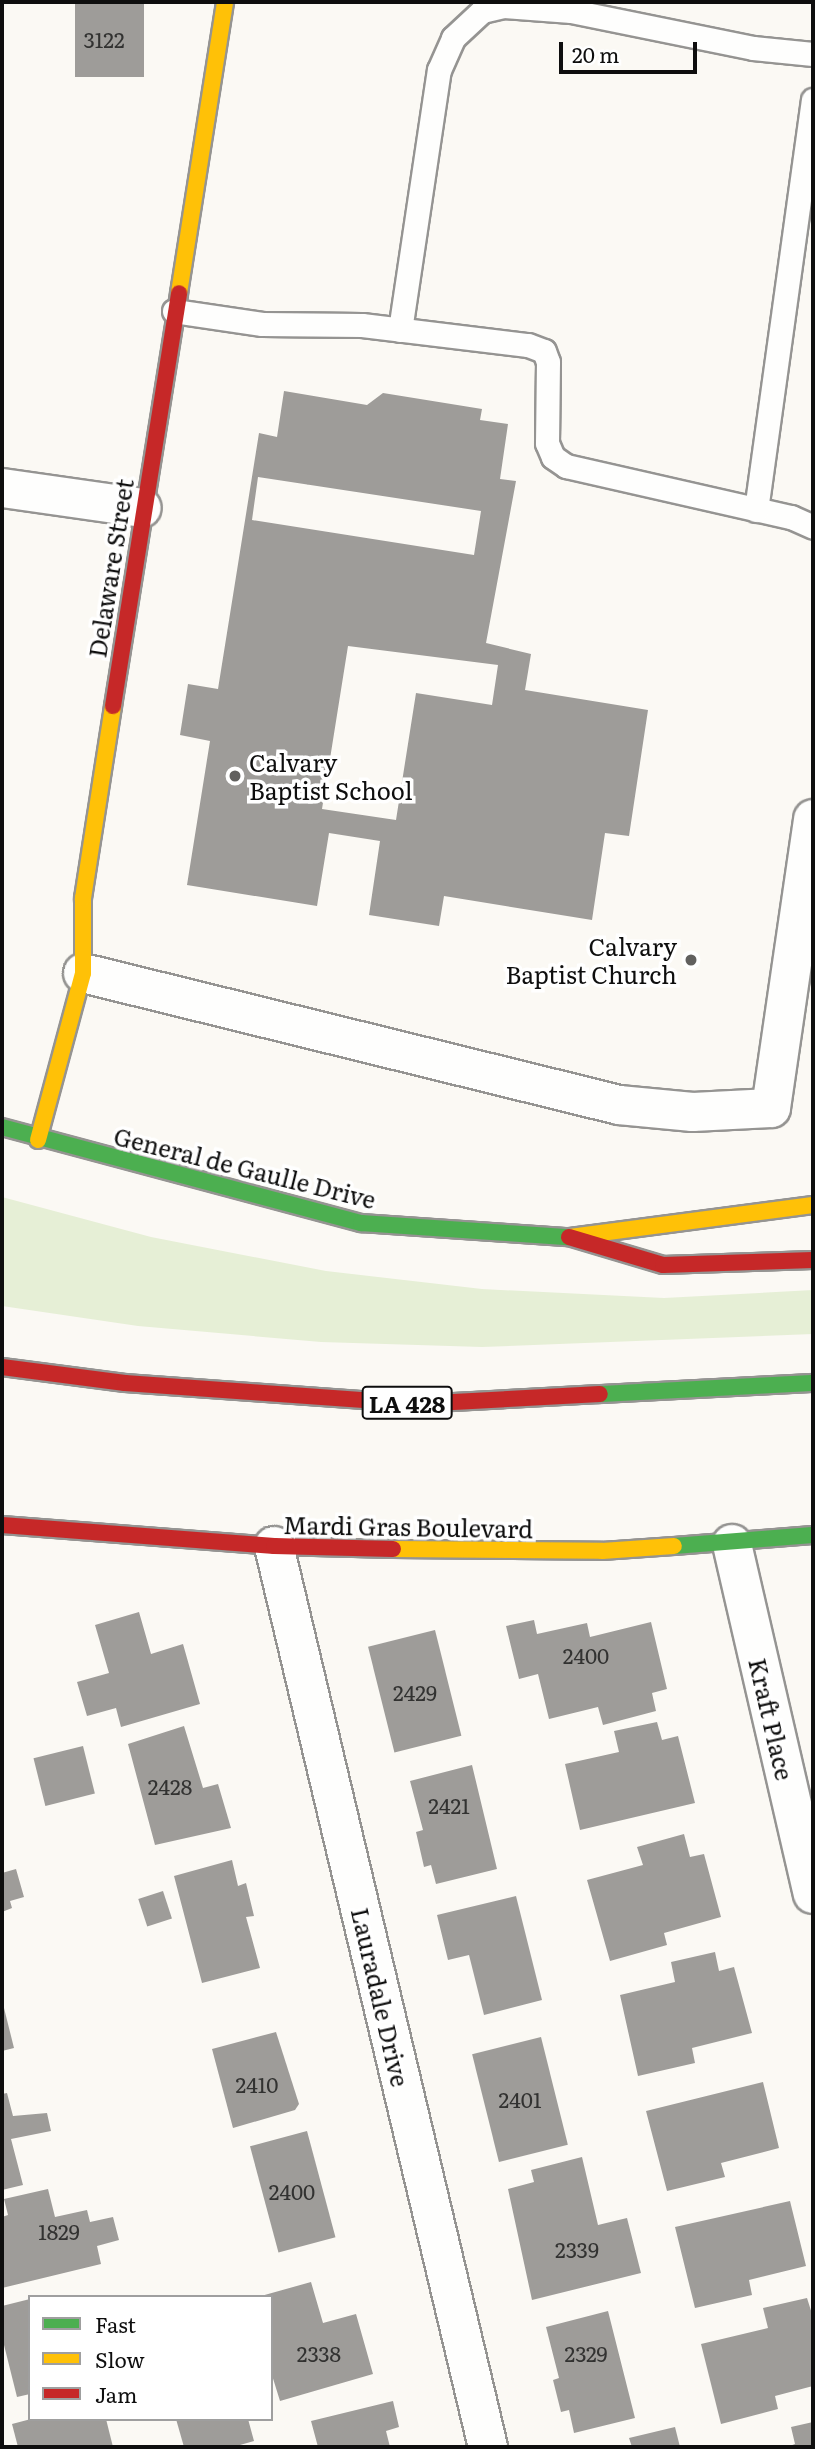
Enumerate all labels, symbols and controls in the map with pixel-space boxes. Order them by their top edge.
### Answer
house number: 3122 [83,26,125,52]
scale bar [563,28,701,72]
text: 20 m [572,38,619,69]
street label: Delaware Street [82,477,138,659]
place label: Calvary Baptist School [249,748,412,804]
marker: Calvary Baptist School [227,768,243,784]
place label: Calvary Baptist Church [505,932,677,988]
marker: Calvary Baptist Church [683,952,699,968]
street label: General de Gaulle Drive [111,1121,379,1213]
road number: LA 428 [362,1384,452,1422]
street label: Mardi Gras Boulevard [283,1509,533,1543]
house number: 2400 [563,1642,609,1668]
street label: Kraft Place [744,1655,800,1783]
house number: 2429 [393,1679,437,1705]
house number: 2428 [148,1773,192,1799]
house number: 2421 [428,1792,470,1818]
street label: Lauradale Drive [346,1905,416,2089]
house number: 2410 [236,2071,278,2097]
house number: 2401 [499,2086,541,2112]
house number: 2400 [269,2178,315,2204]
house number: 1829 [38,2218,80,2244]
house number: 2339 [555,2236,599,2262]
legend [28,2295,273,2421]
text: Fast [95,2308,136,2339]
house number: 2338 [297,2340,341,2366]
house number: 2329 [564,2340,608,2366]
text: Slow [95,2343,145,2374]
text: Jam [95,2378,137,2409]

